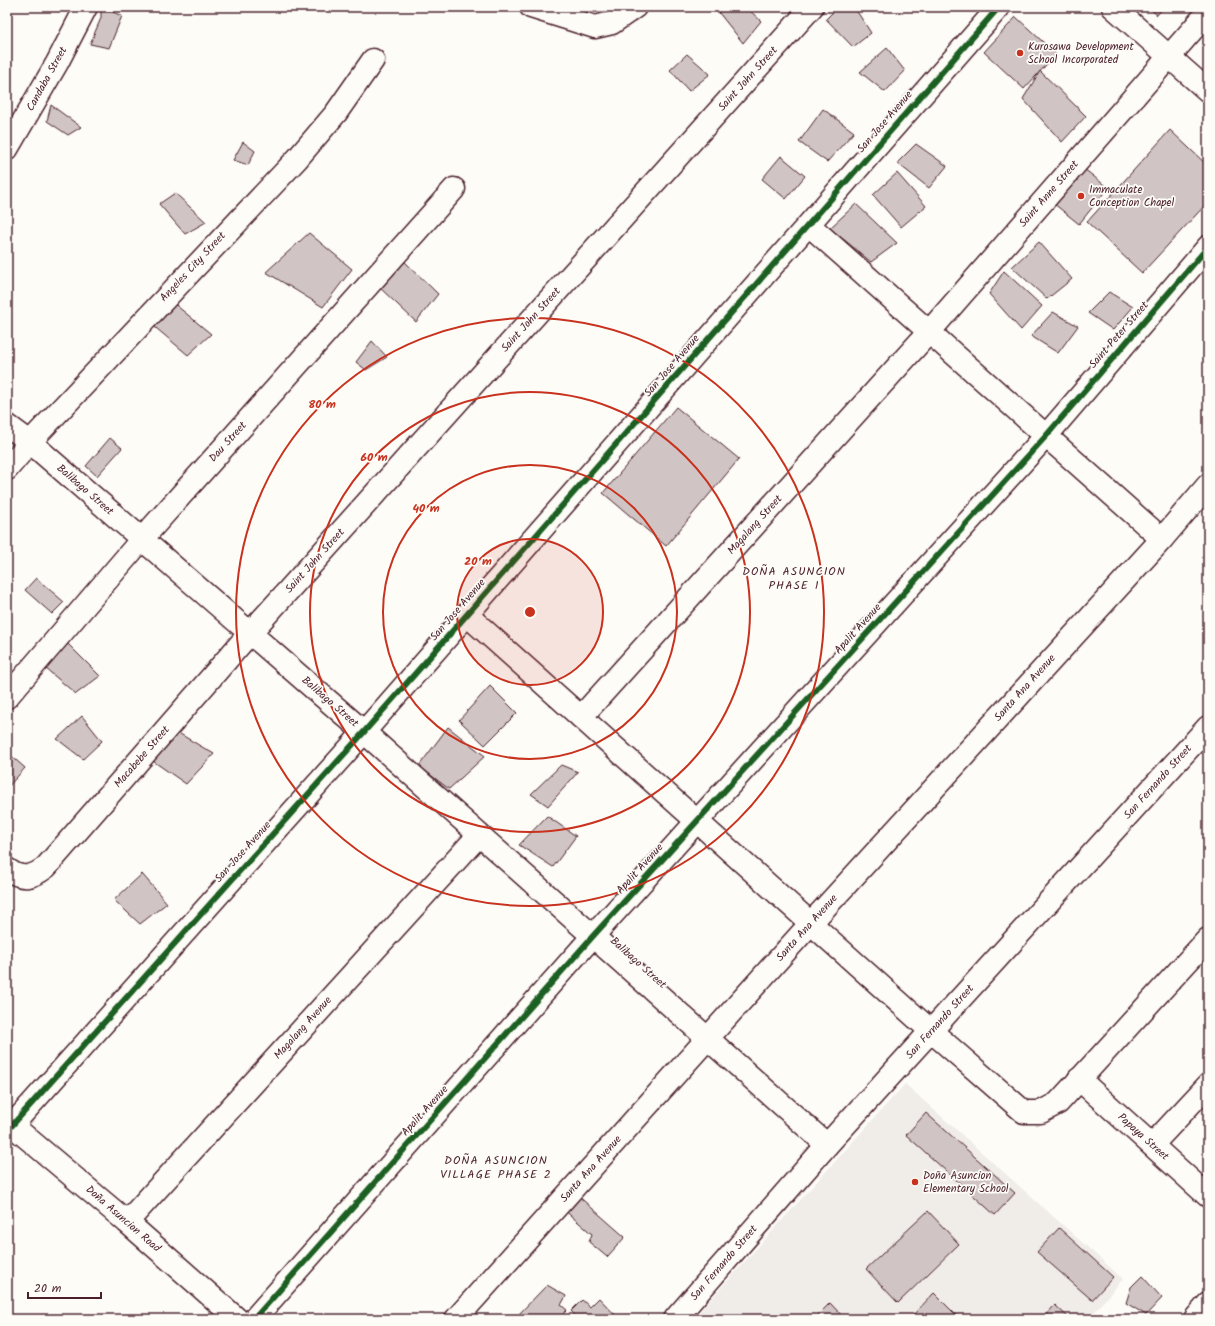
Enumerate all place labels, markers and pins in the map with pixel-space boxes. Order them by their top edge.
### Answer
place label: Kurosawa Development School Incorporated [1028,38,1134,69]
marker: Kurosawa Development School Incorporated [1015,48,1025,58]
place label: Immaculate Conception Chapel [1089,181,1175,212]
marker: Immaculate Conception Chapel [1076,191,1086,201]
centre of rings [523,605,537,619]
place label: Doña Asuncion Elementary School [923,1167,1009,1198]
marker: Doña Asuncion Elementary School [910,1177,920,1187]

